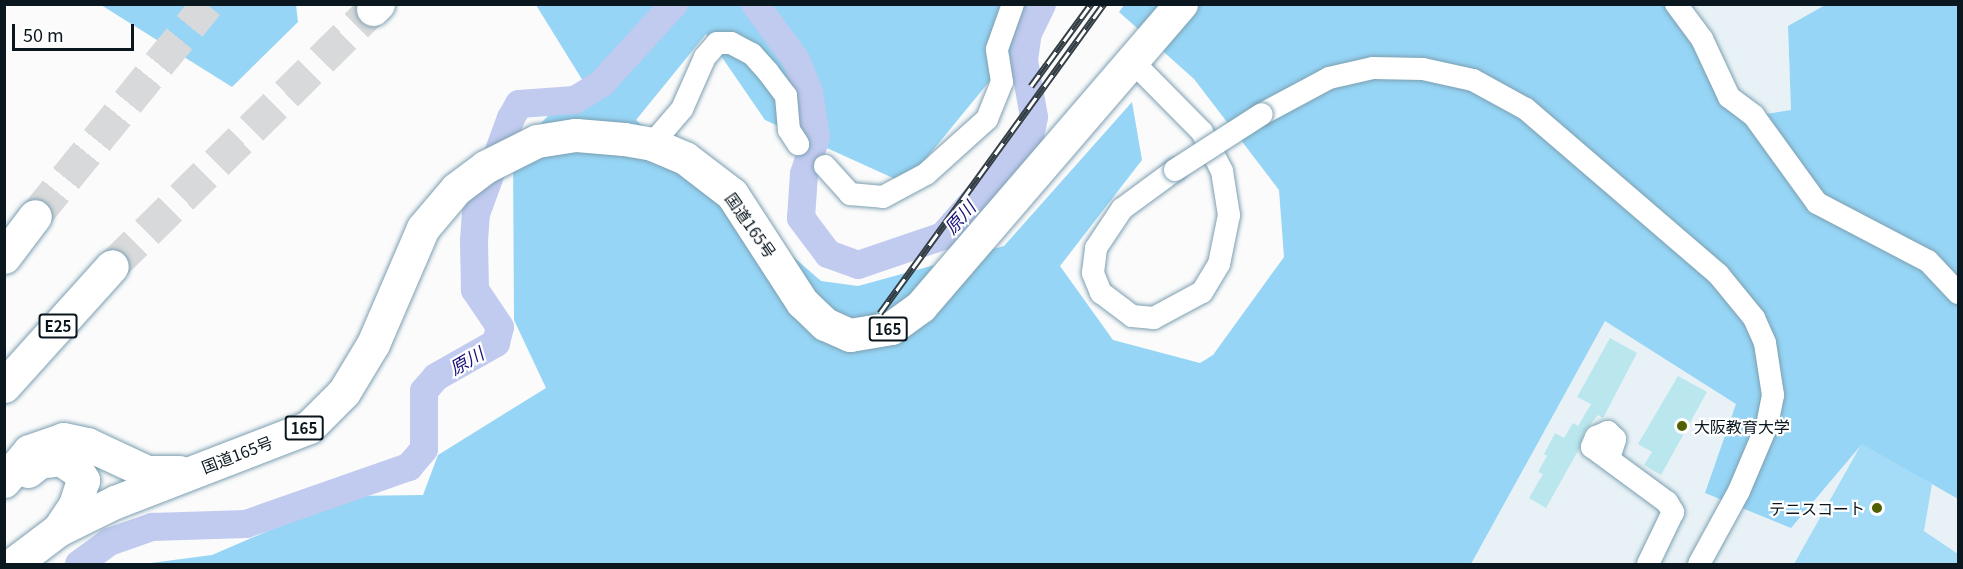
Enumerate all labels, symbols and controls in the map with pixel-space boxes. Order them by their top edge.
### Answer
scale bar [15,12,136,50]
text: 50 m [23,21,64,47]
street label: 国道165号 [722,189,780,261]
water label: 原川 [939,196,979,238]
road number: E25 [38,314,78,338]
road number: 165 [868,317,908,341]
water label: 原川 [445,342,487,378]
road number: 165 [284,416,324,440]
place label: 大阪教育大学 [1694,416,1790,436]
marker: 大阪教育大学 [1675,419,1689,433]
street label: 国道165号 [199,432,275,476]
place label: テニスコート [1769,498,1865,518]
marker: テニスコート [1870,501,1884,515]

